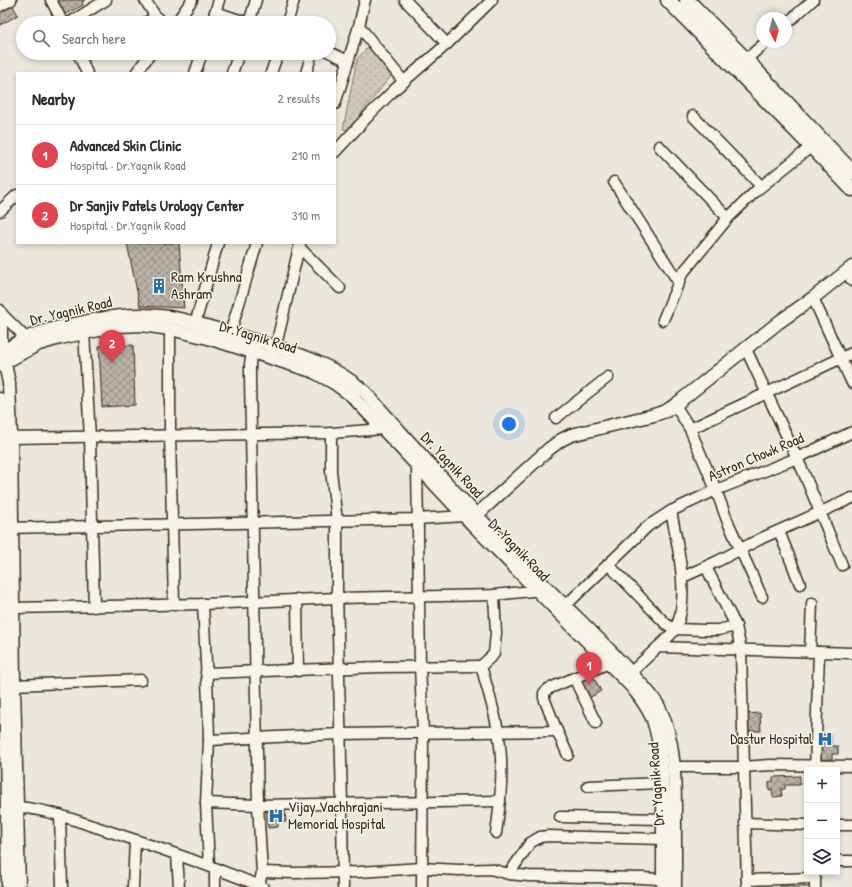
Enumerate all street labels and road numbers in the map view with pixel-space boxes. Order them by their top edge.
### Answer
street label: Dr. Yagnik Road [28,291,114,330]
street label: Dr.Yagnik Road [217,315,299,358]
street label: Dr. Yagnik Road [416,427,488,502]
street label: Astron Chowk Road [705,427,807,486]
street label: Dr.Yagnik Road [484,514,555,586]
street label: Dr. Yagnik Road [642,742,669,826]

